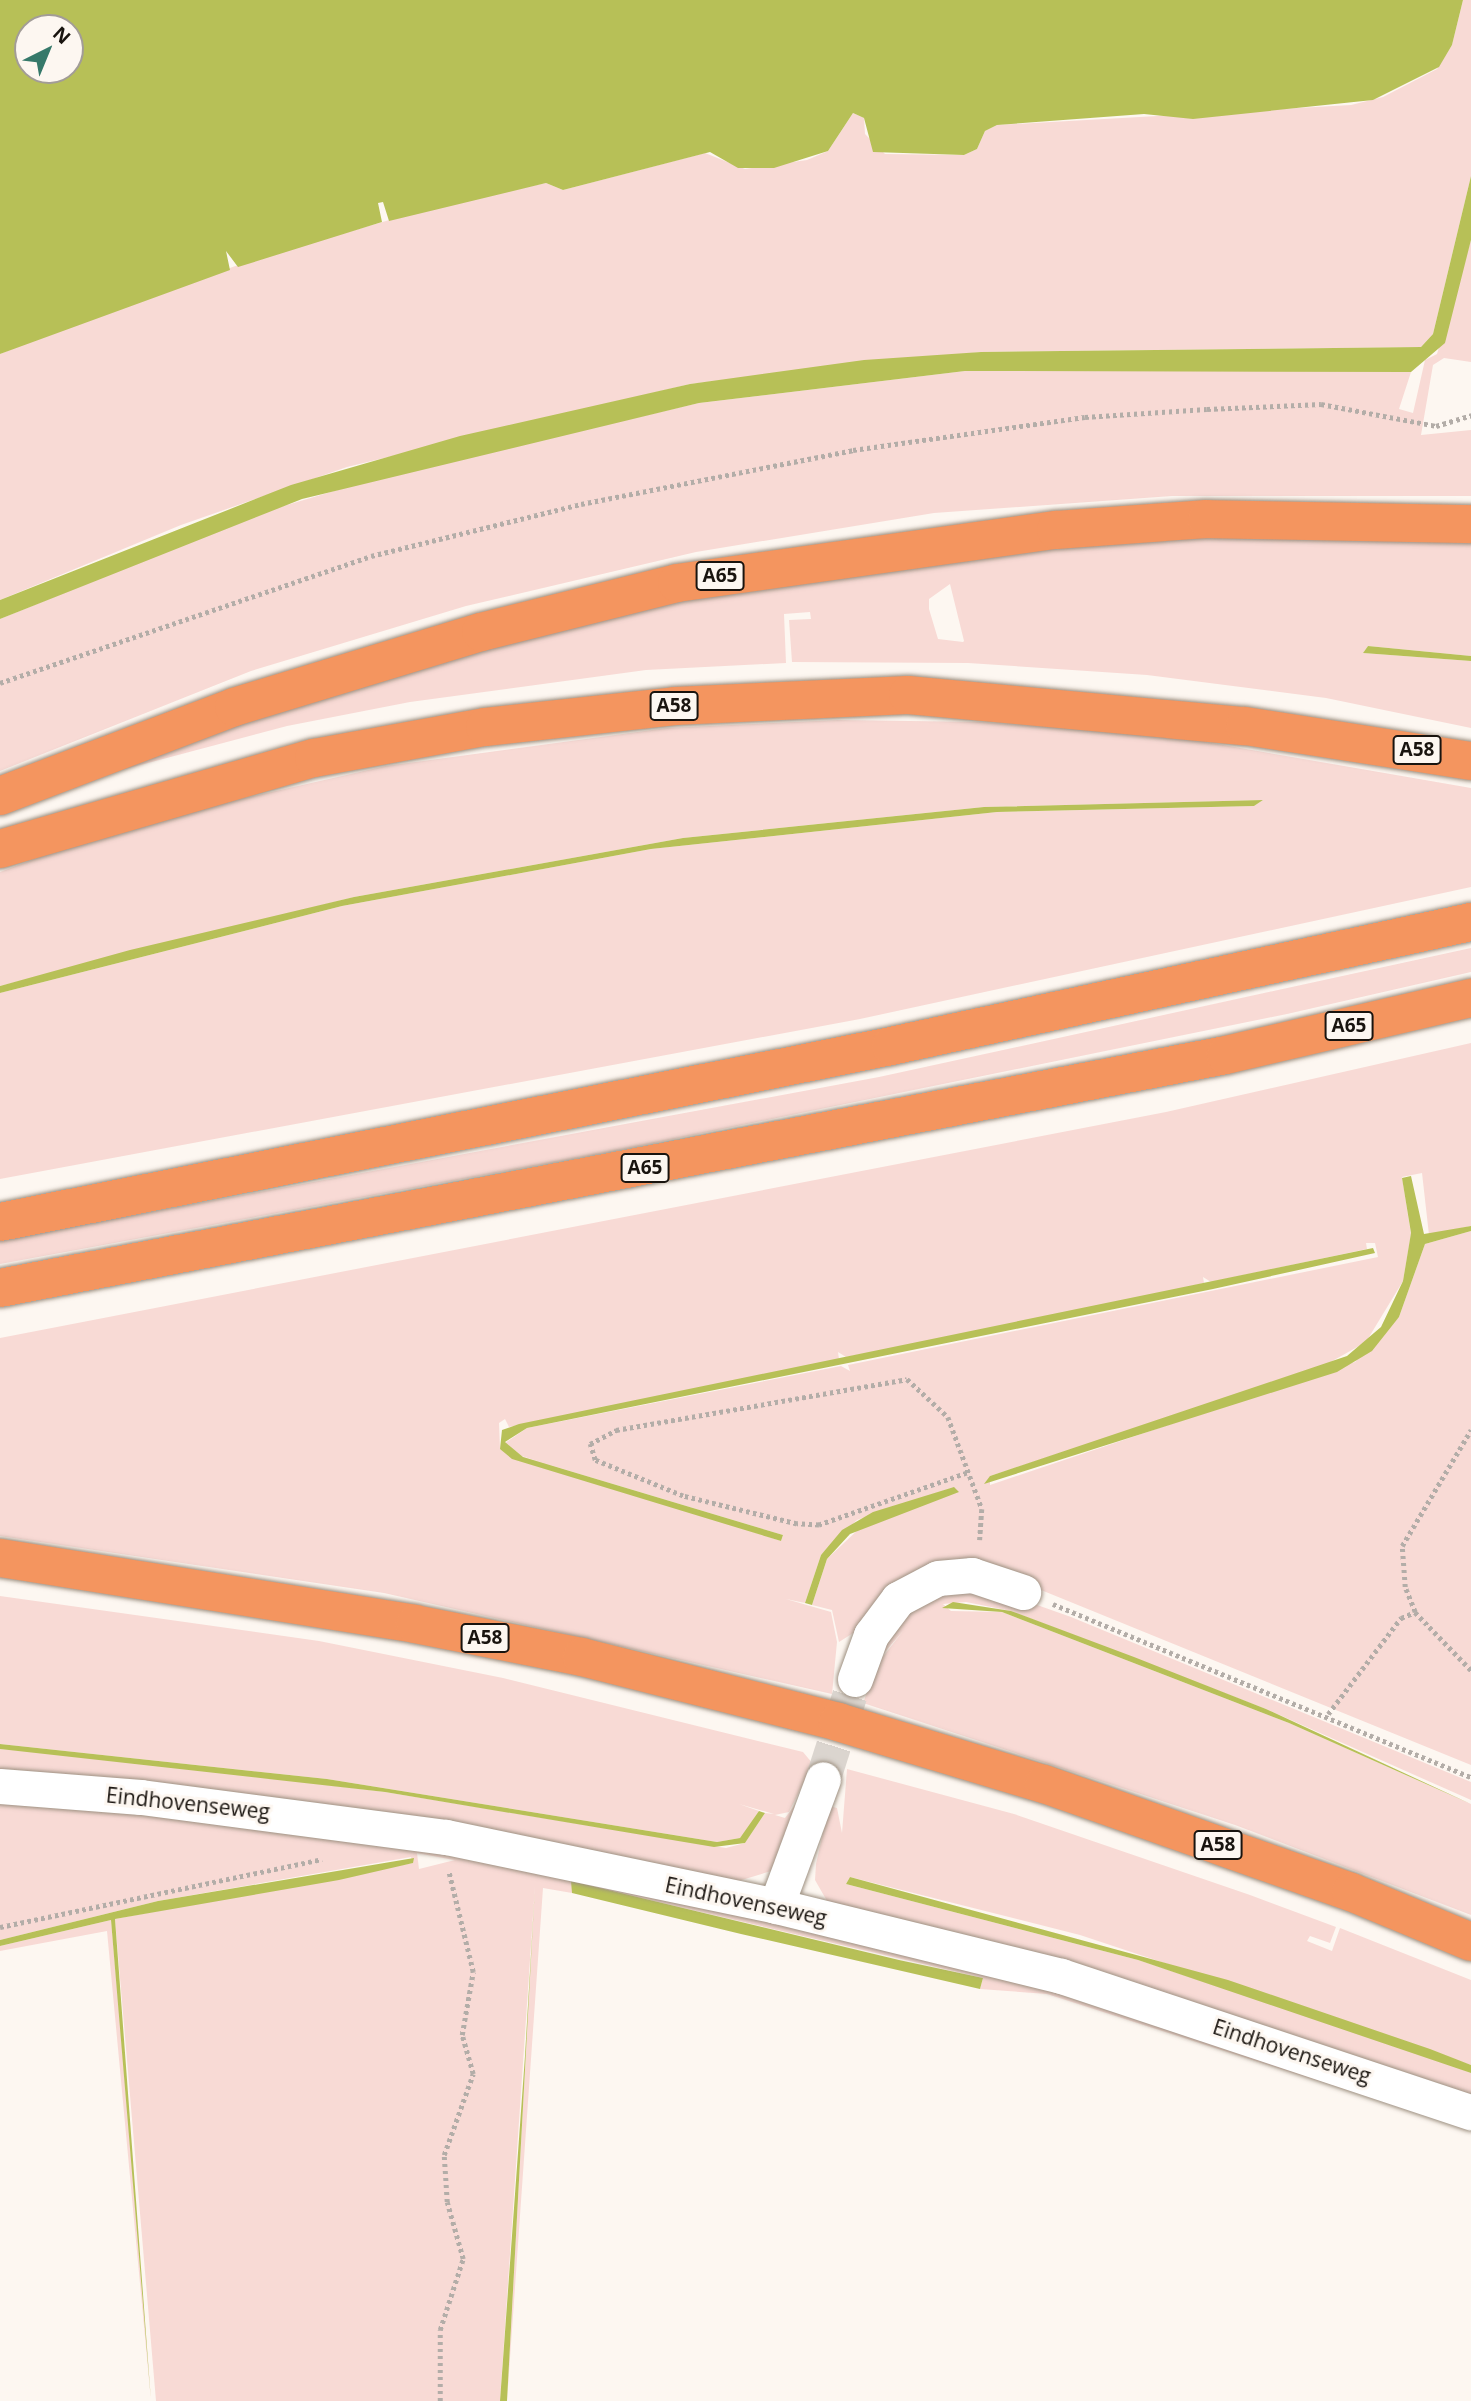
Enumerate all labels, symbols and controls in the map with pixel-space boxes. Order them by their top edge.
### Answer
north arrow [14,14,84,84]
text: N [47,20,76,50]
road number: A65 [696,561,744,592]
road number: A58 [650,691,698,722]
road number: A58 [1392,734,1442,765]
road number: A65 [1324,1010,1374,1042]
road number: A65 [620,1152,670,1184]
road number: A58 [461,1622,510,1654]
street label: Eindhovenseweg [105,1782,271,1824]
road number: A58 [1194,1829,1242,1860]
street label: Eindhovenseweg [663,1872,829,1930]
street label: Eindhovenseweg [1210,2014,1374,2088]

